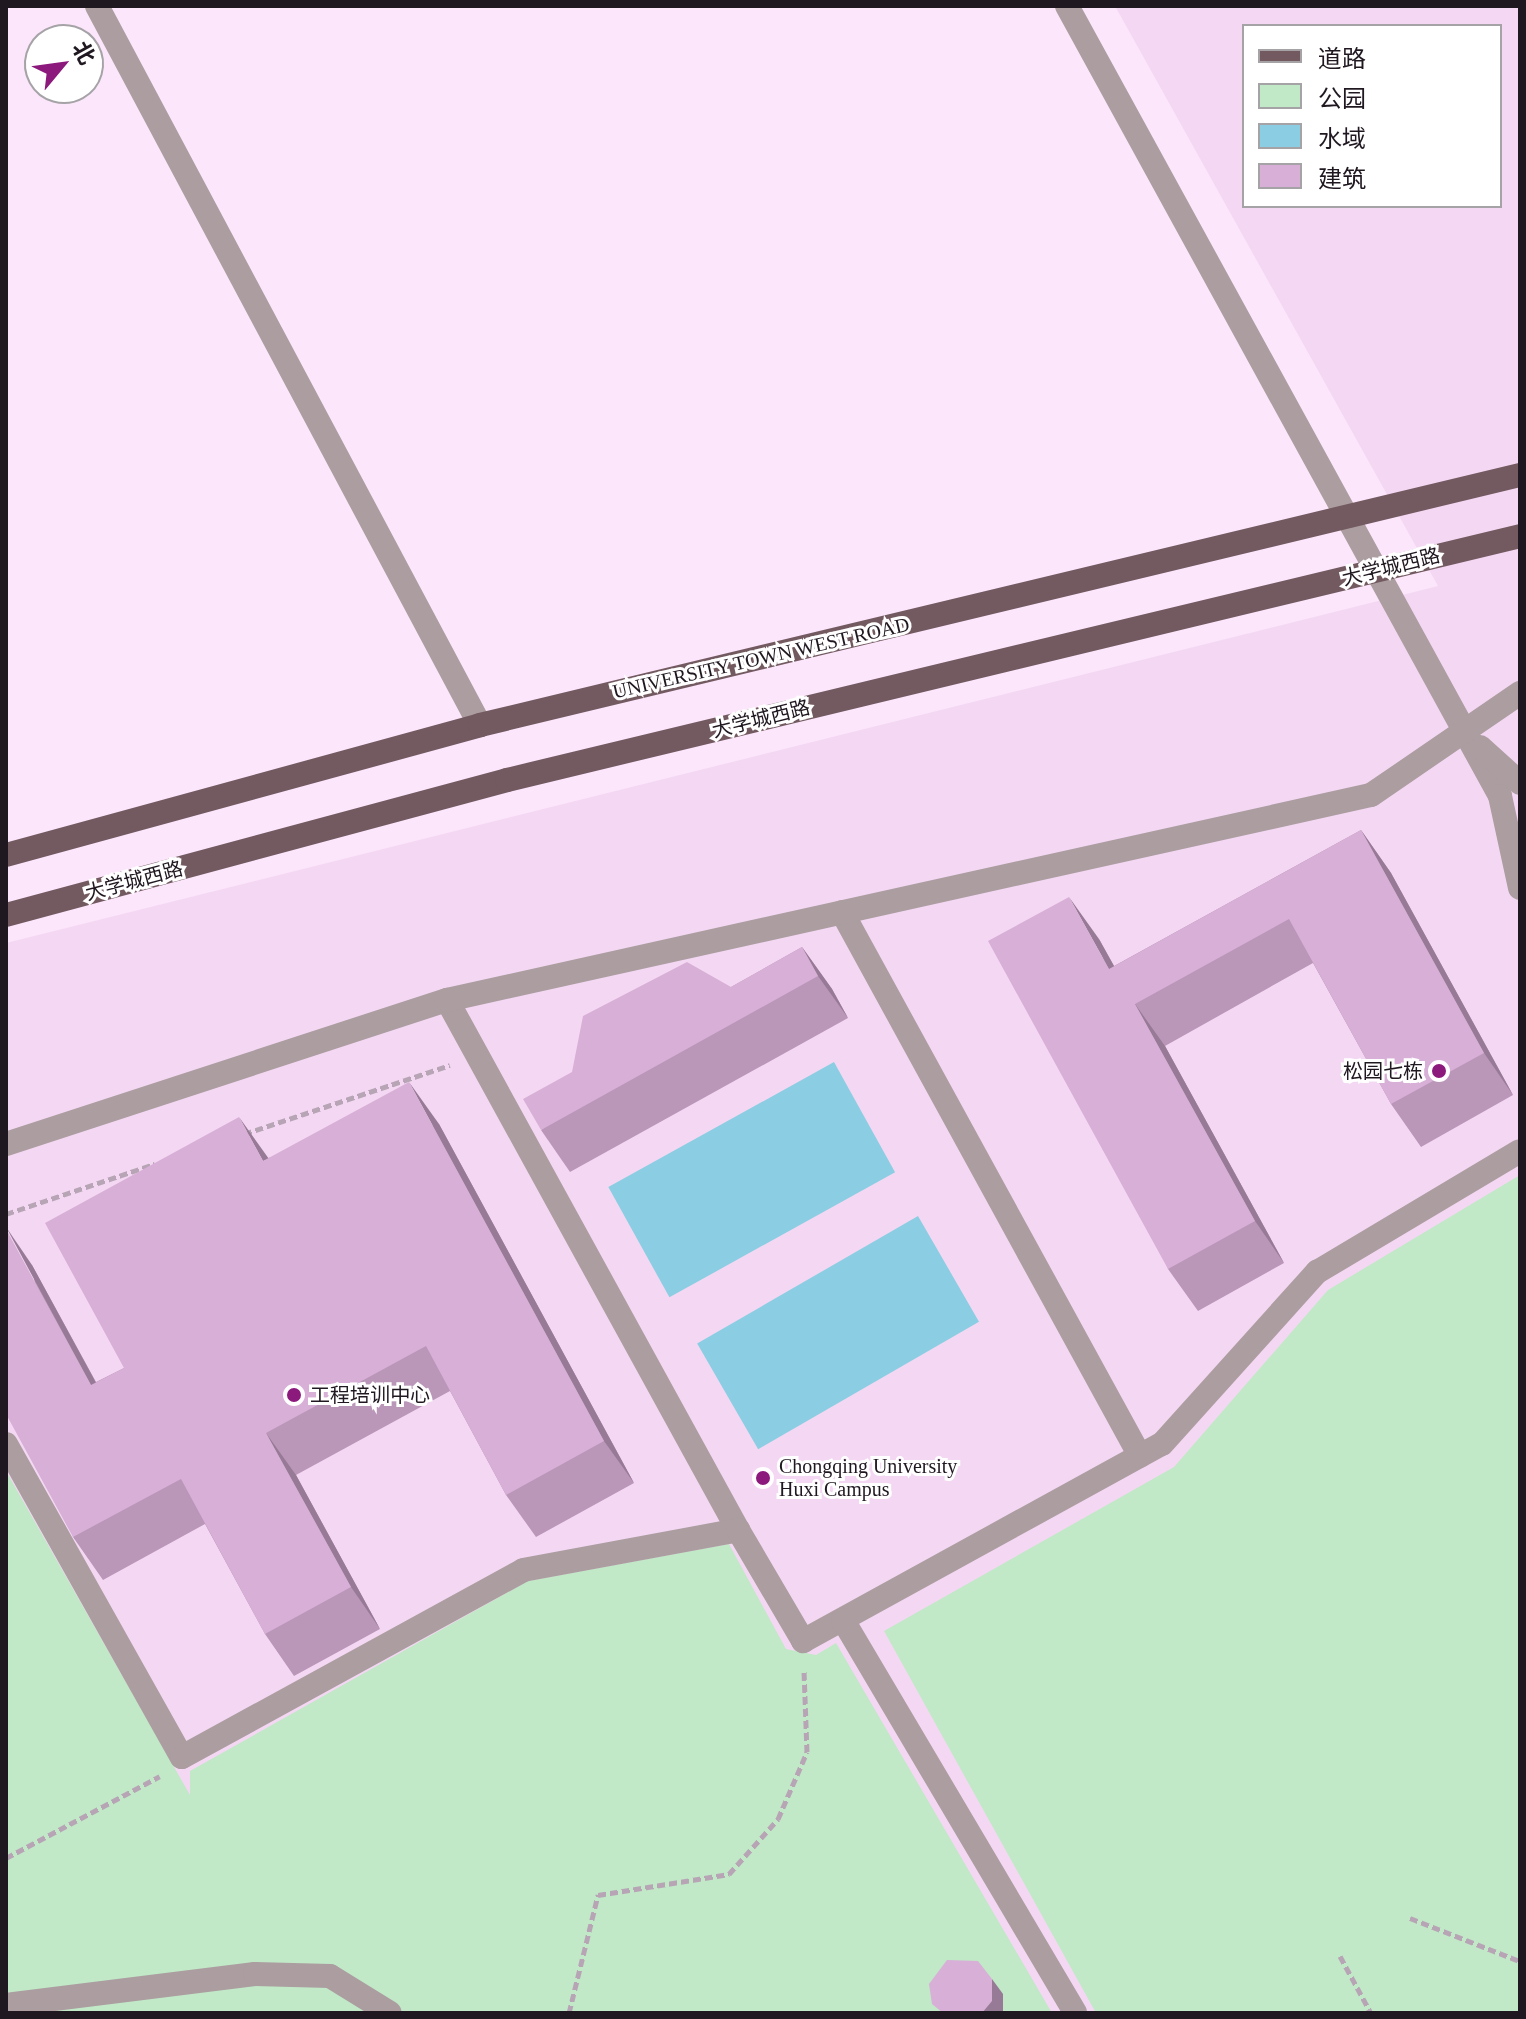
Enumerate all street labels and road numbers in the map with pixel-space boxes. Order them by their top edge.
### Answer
street label: 大学城西路 [1340,543,1442,591]
street label: UNIVERSITY TOWN WEST ROAD [609,612,913,704]
street label: 大学城西路 [710,695,812,743]
street label: 大学城西路 [83,856,185,906]

